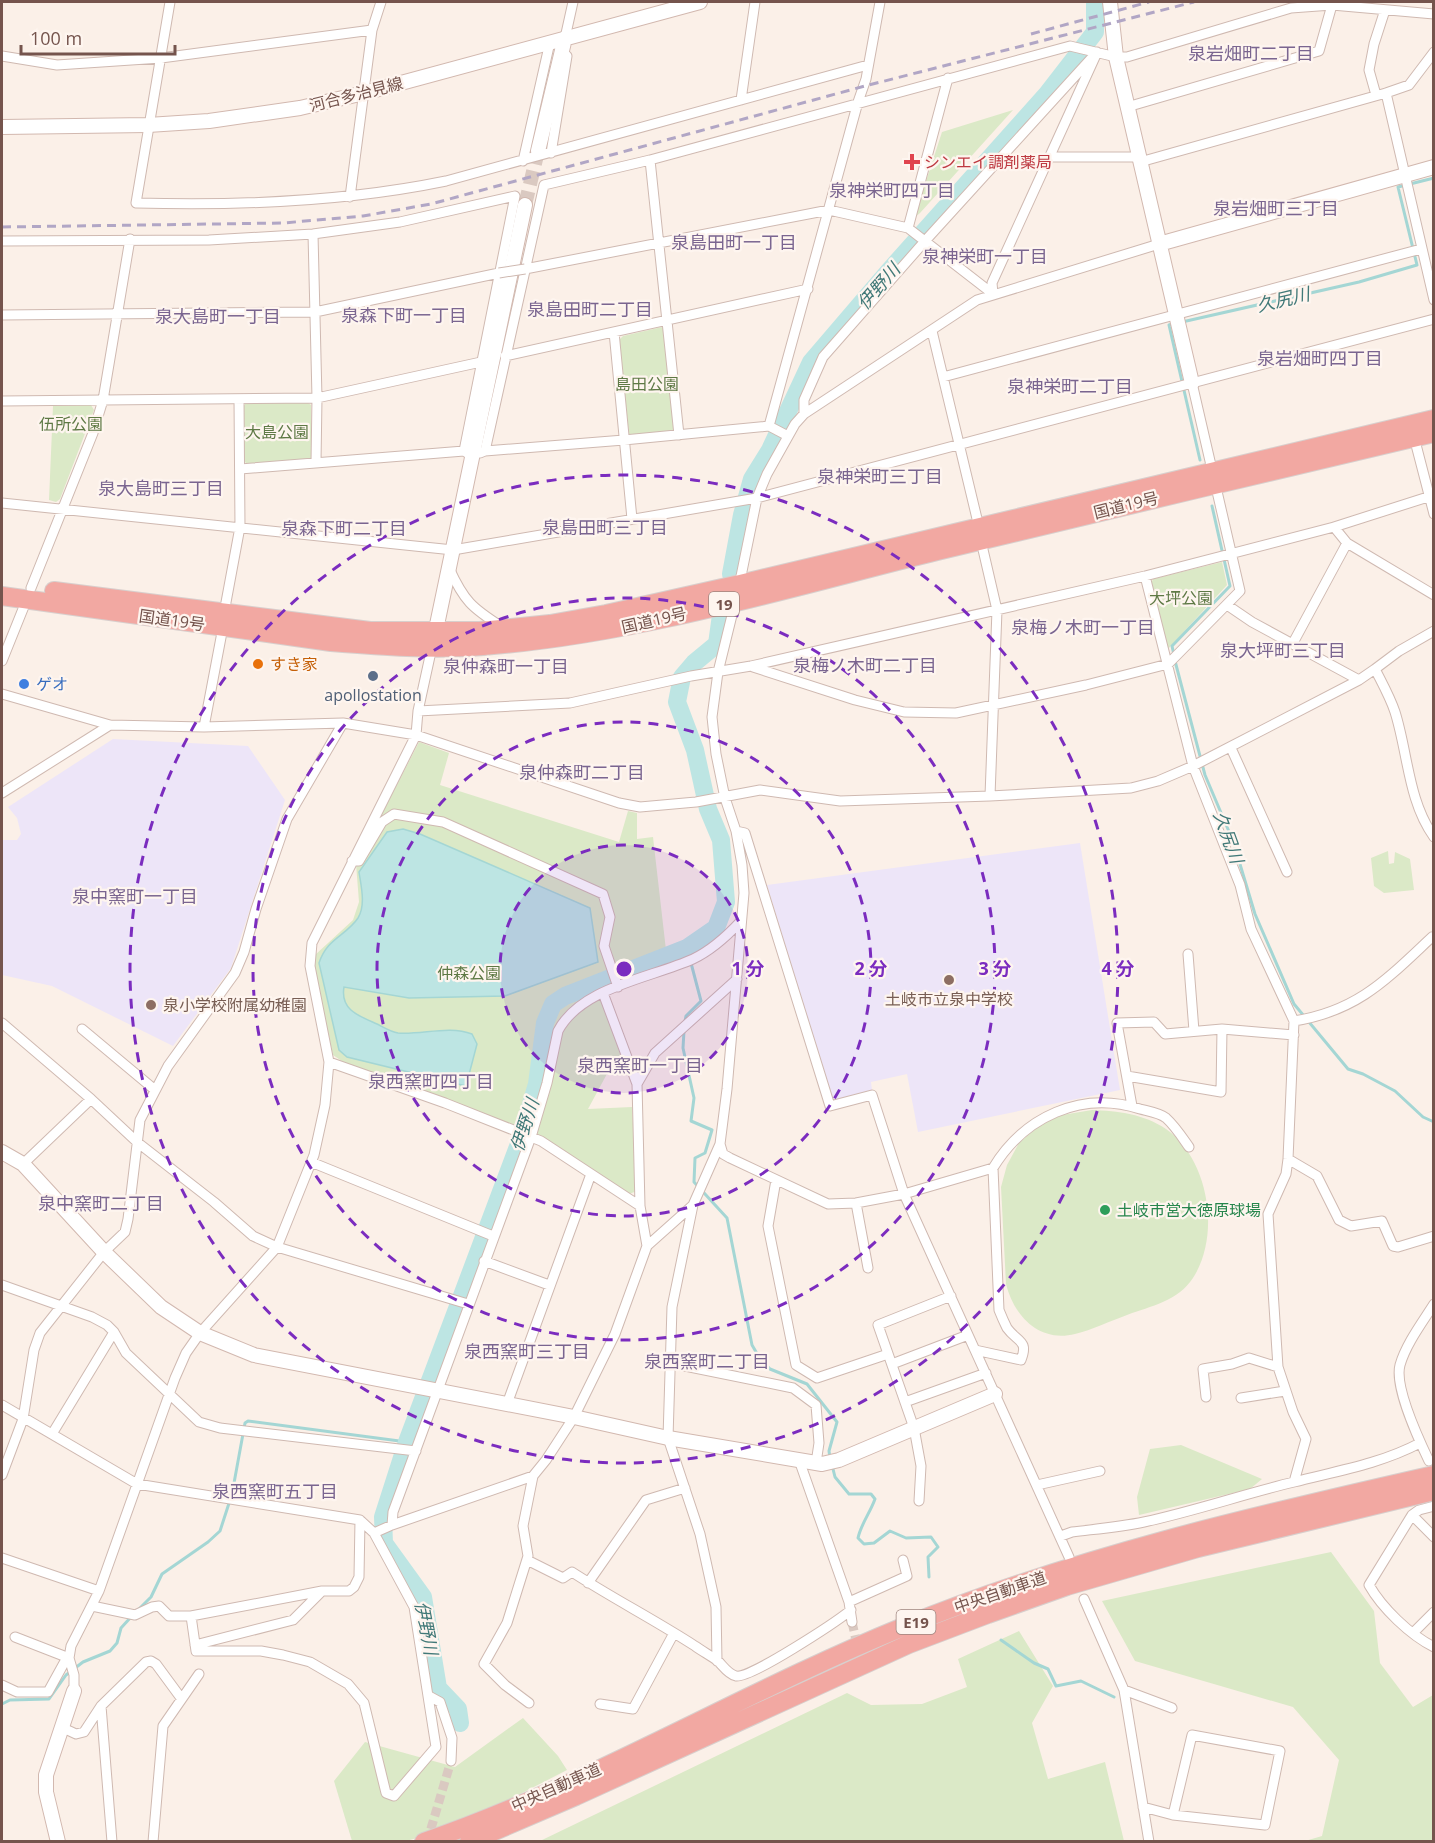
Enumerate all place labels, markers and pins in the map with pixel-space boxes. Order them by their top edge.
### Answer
place label: シンエイ調剤薬局 [924,151,1052,173]
marker: シンエイ調剤薬局 [905,155,919,169]
place label: すき家 [270,653,318,675]
marker: すき家 [251,657,265,671]
marker: apollostation [366,669,380,683]
place label: ゲオ [36,673,68,695]
marker: ゲオ [17,677,31,691]
place label: apollostation [324,684,422,706]
centre of rings [614,959,634,979]
marker: 土岐市立泉中学校 [942,973,956,987]
place label: 土岐市立泉中学校 [885,988,1013,1010]
place label: 泉小学校附属幼稚園 [163,994,307,1016]
marker: 泉小学校附属幼稚園 [144,998,158,1012]
place label: 土岐市営大徳原球場 [1117,1199,1261,1221]
marker: 土岐市営大徳原球場 [1098,1203,1112,1217]

